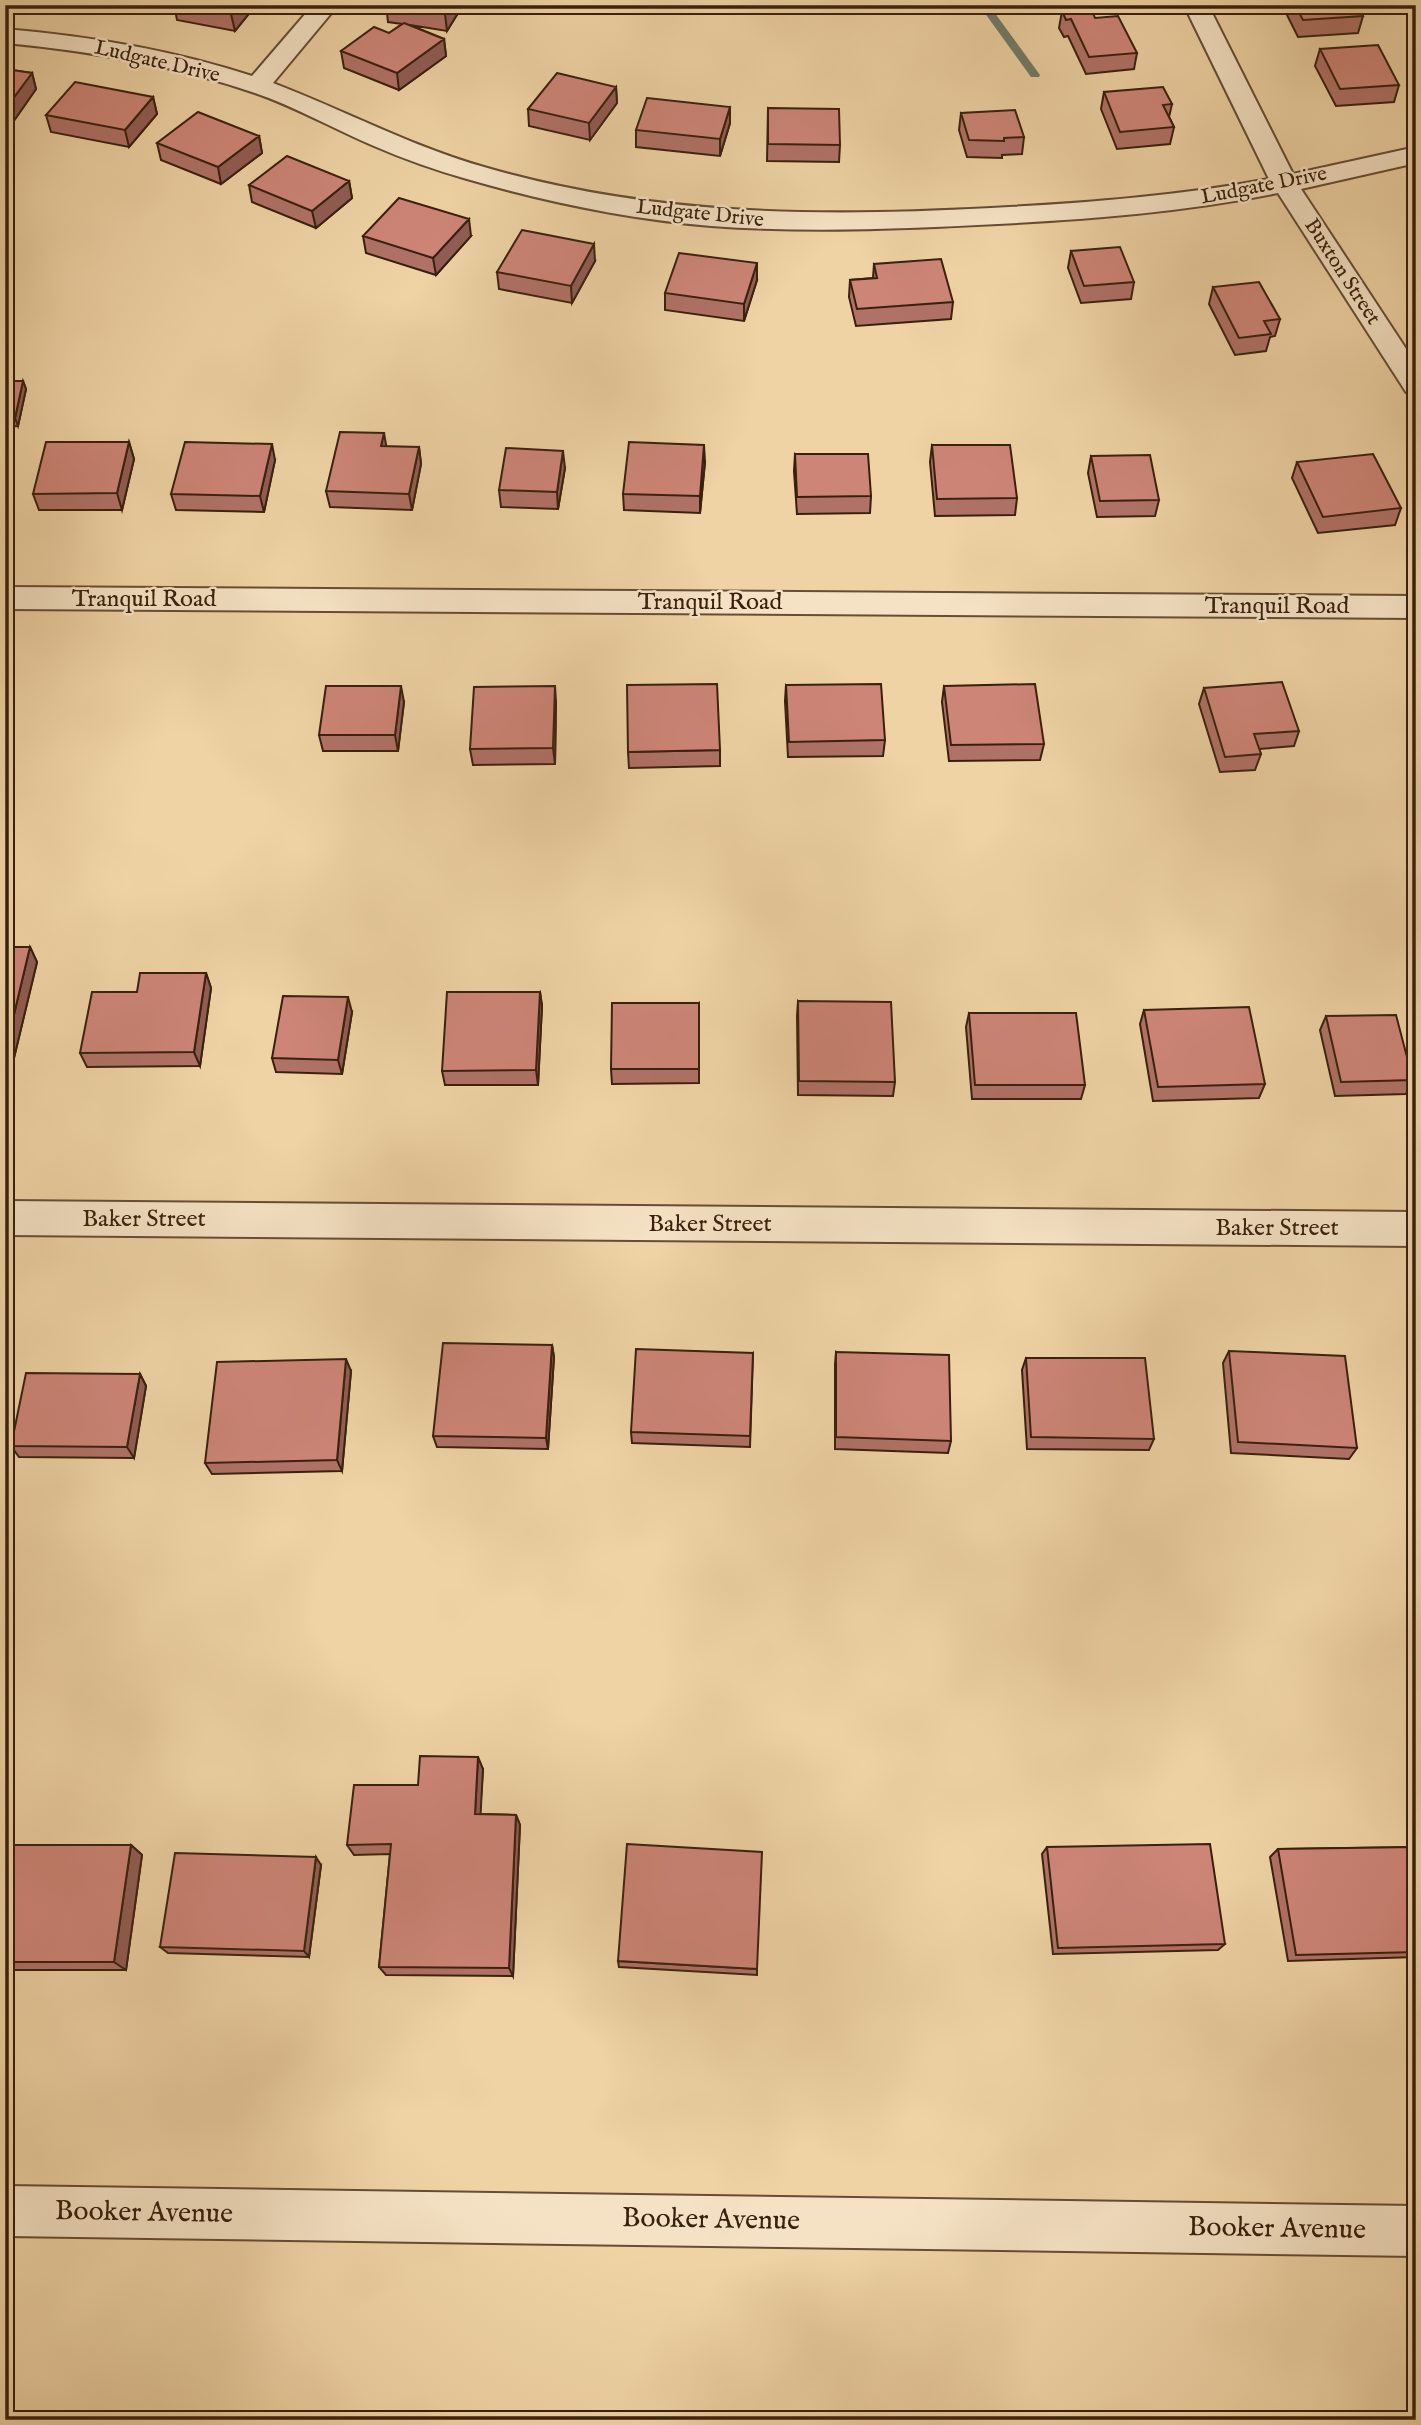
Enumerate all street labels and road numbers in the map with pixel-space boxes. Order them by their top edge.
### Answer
street label: Ludgate Drive [92,34,223,90]
street label: Ludgate Drive [1199,160,1330,211]
street label: Ludgate Drive [635,194,765,234]
street label: Buxton Street [1298,214,1386,330]
street label: Tranquil Road [72,584,216,615]
street label: Tranquil Road [638,587,782,618]
street label: Tranquil Road [1205,591,1349,622]
street label: Baker Street [82,1204,206,1235]
street label: Baker Street [648,1209,772,1240]
street label: Baker Street [1215,1213,1339,1244]
street label: Booker Avenue [55,2194,234,2232]
street label: Booker Avenue [622,2201,801,2239]
street label: Booker Avenue [1188,2210,1367,2248]

